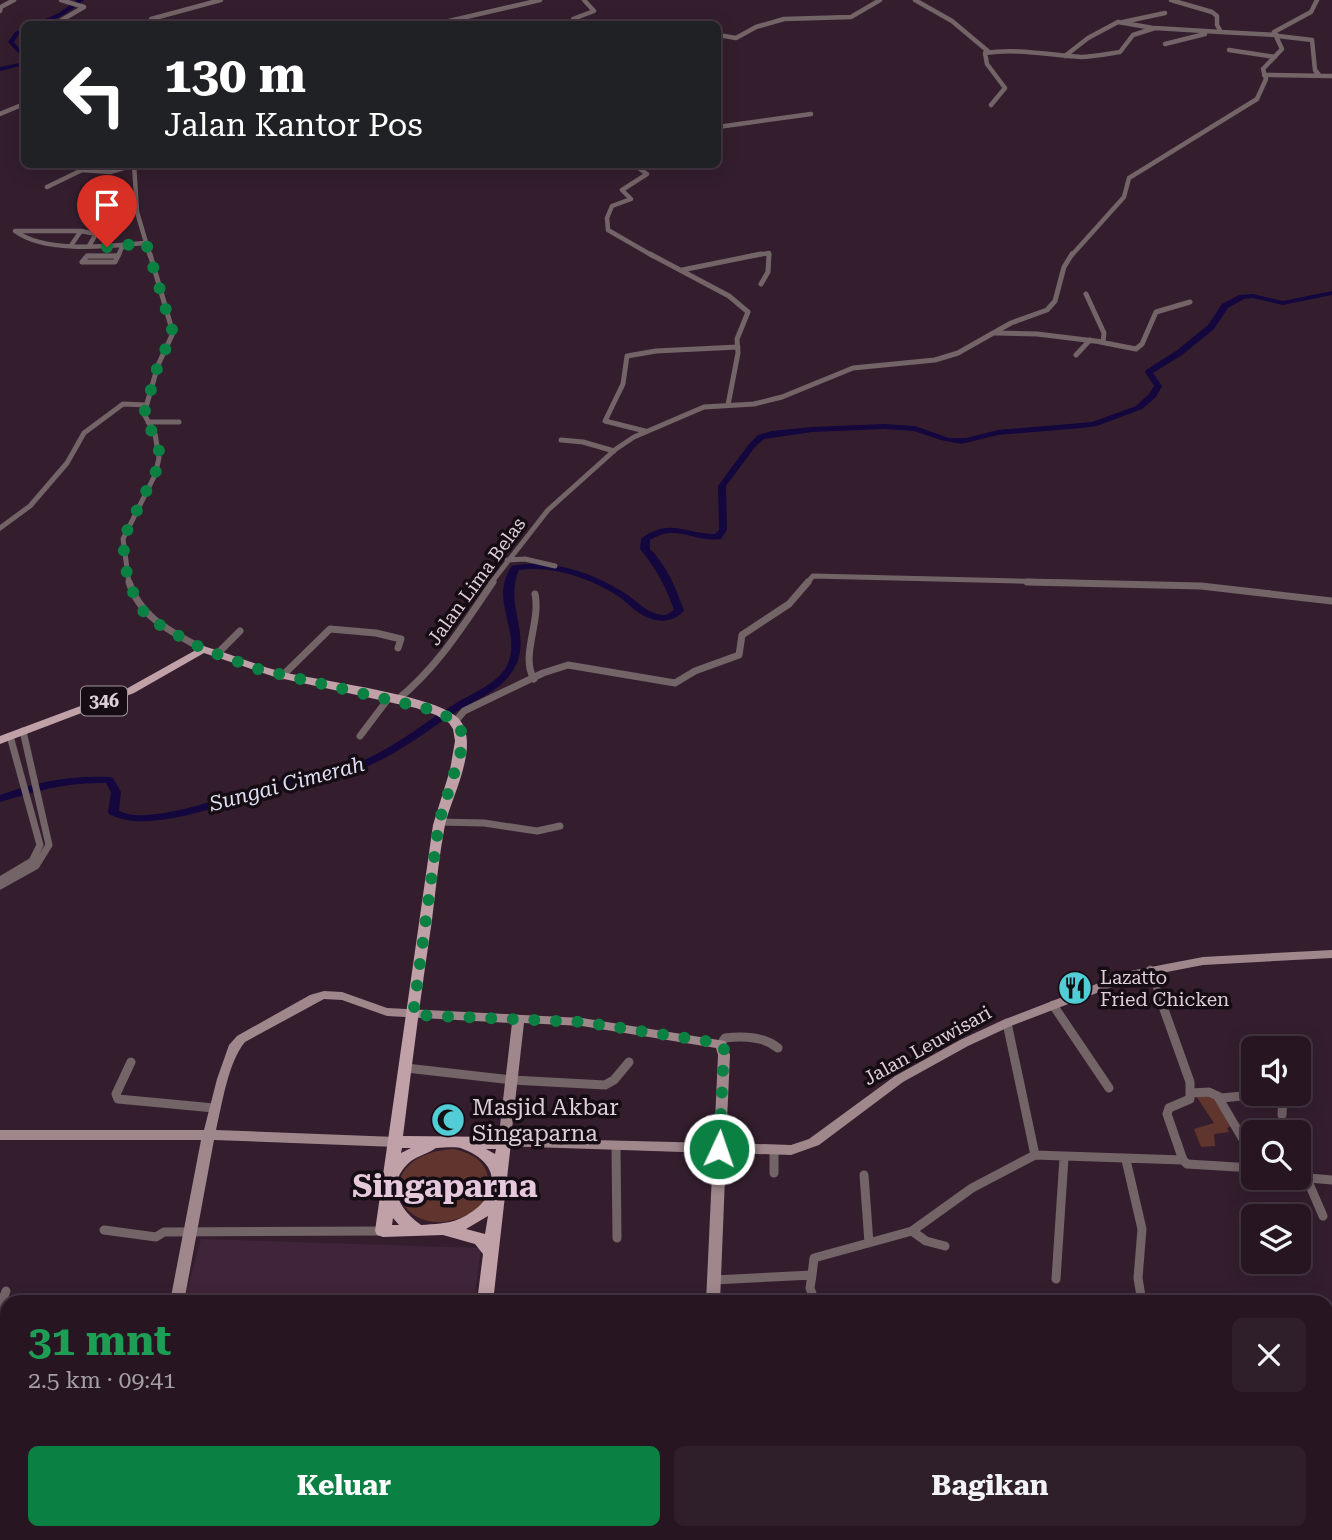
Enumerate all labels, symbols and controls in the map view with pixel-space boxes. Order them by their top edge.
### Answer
text: 130 m [164,47,306,104]
icon: left [49,49,140,140]
text: Jalan Kantor Pos [164,106,423,144]
pin [77,175,137,247]
icon: arrive [88,186,126,224]
street label: Jalan Lima Belas [422,513,530,650]
road number: 346 [81,686,127,716]
water label: Sungai Cimerah [206,752,367,816]
place label: Lazatto Fried Chicken [1100,966,1229,1011]
restaurant icon: Lazatto Fried Chicken [1056,969,1094,1007]
street label: Jalan Leuwisari [859,1001,995,1090]
map controls [1241,1036,1311,1274]
button: sound [1241,1036,1311,1106]
place label: Masjid Akbar Singaparna [472,1094,619,1147]
mosque icon: Masjid Akbar Singaparna [429,1101,467,1139]
position arrow [682,1112,756,1186]
button: search [1241,1120,1311,1190]
district label: Singaparna [352,1167,538,1205]
button: layers [1241,1204,1311,1274]
text: 31 mnt [28,1316,171,1365]
button: close [1232,1318,1306,1392]
text: 2.5 km · 09:41 [28,1367,176,1394]
button: Keluar [28,1446,660,1526]
button: Bagikan [674,1446,1306,1526]

